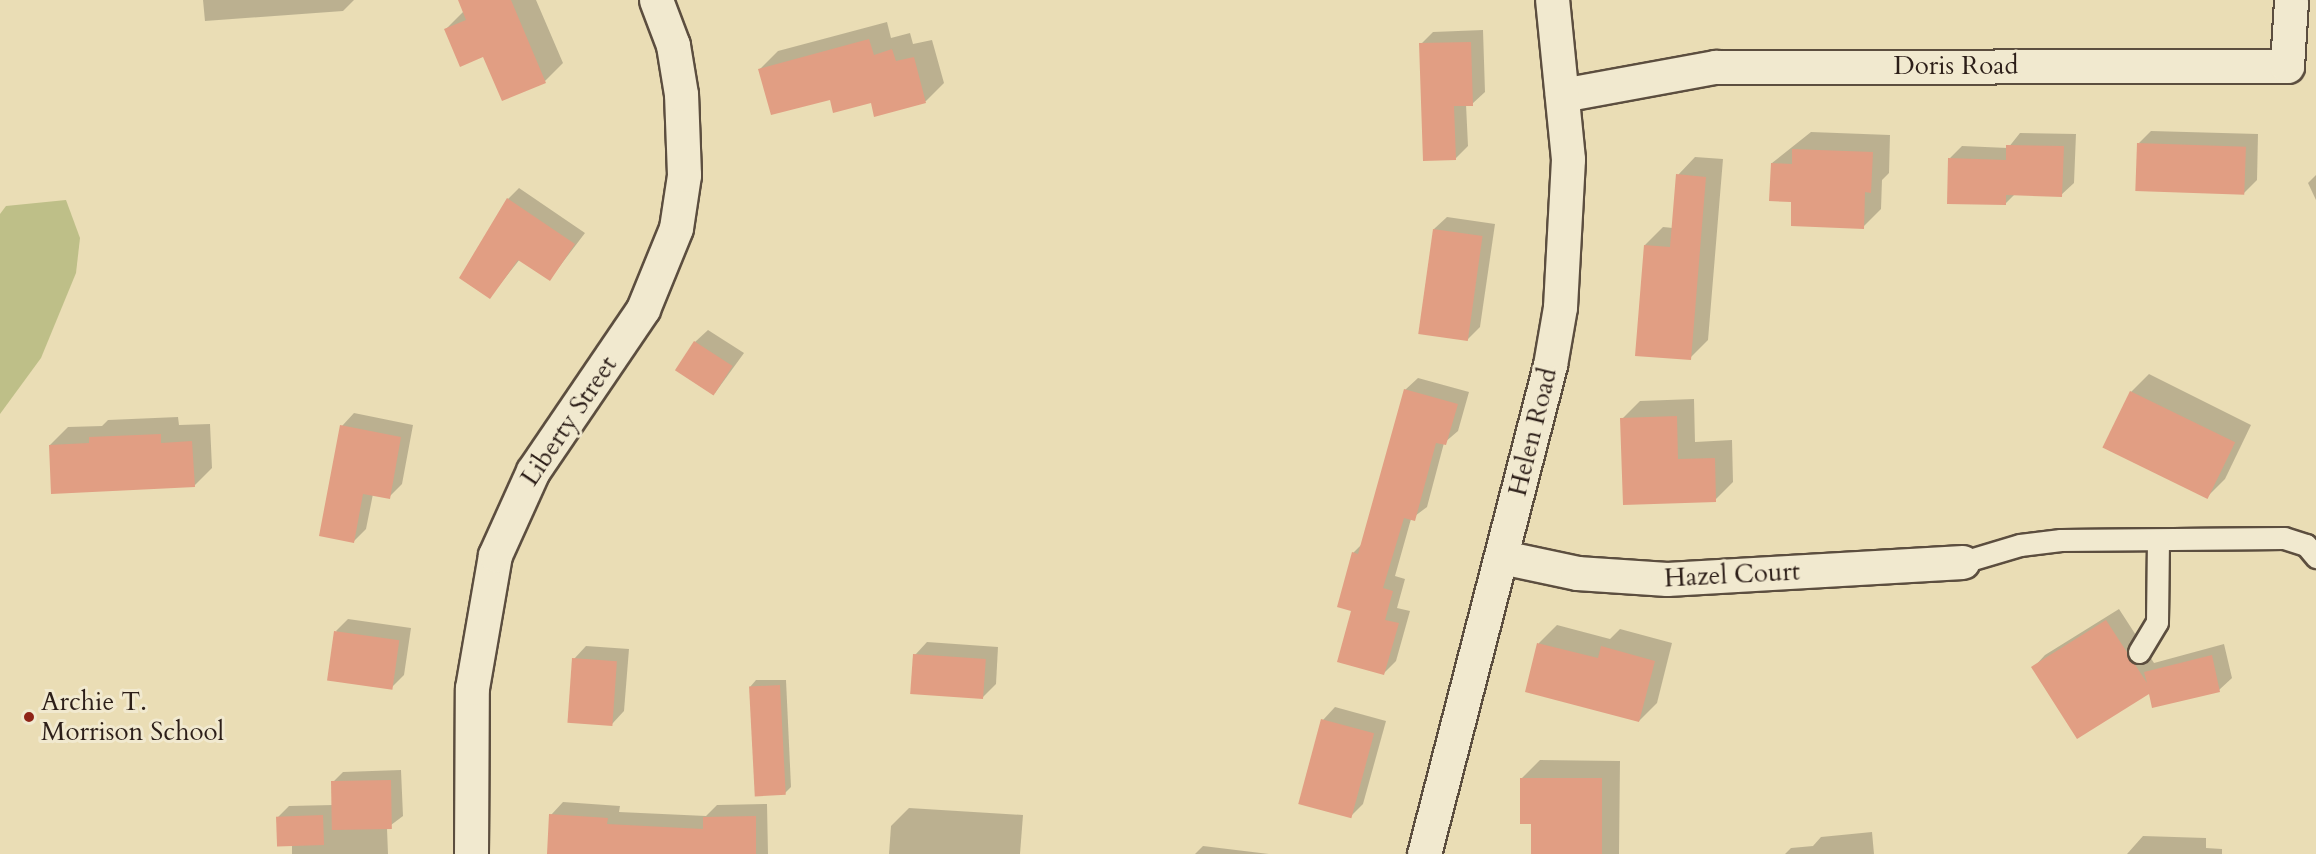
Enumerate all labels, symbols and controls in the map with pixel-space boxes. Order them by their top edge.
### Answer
street label: Doris Road [1894,50,2018,82]
street label: Liberty Street [514,350,624,492]
street label: Helen Road [1502,365,1564,499]
street label: Hazel Court [1663,556,1801,594]
place label: Archie T. Morrison School [41,686,224,748]
marker: Archie T. Morrison School [22,710,36,724]

